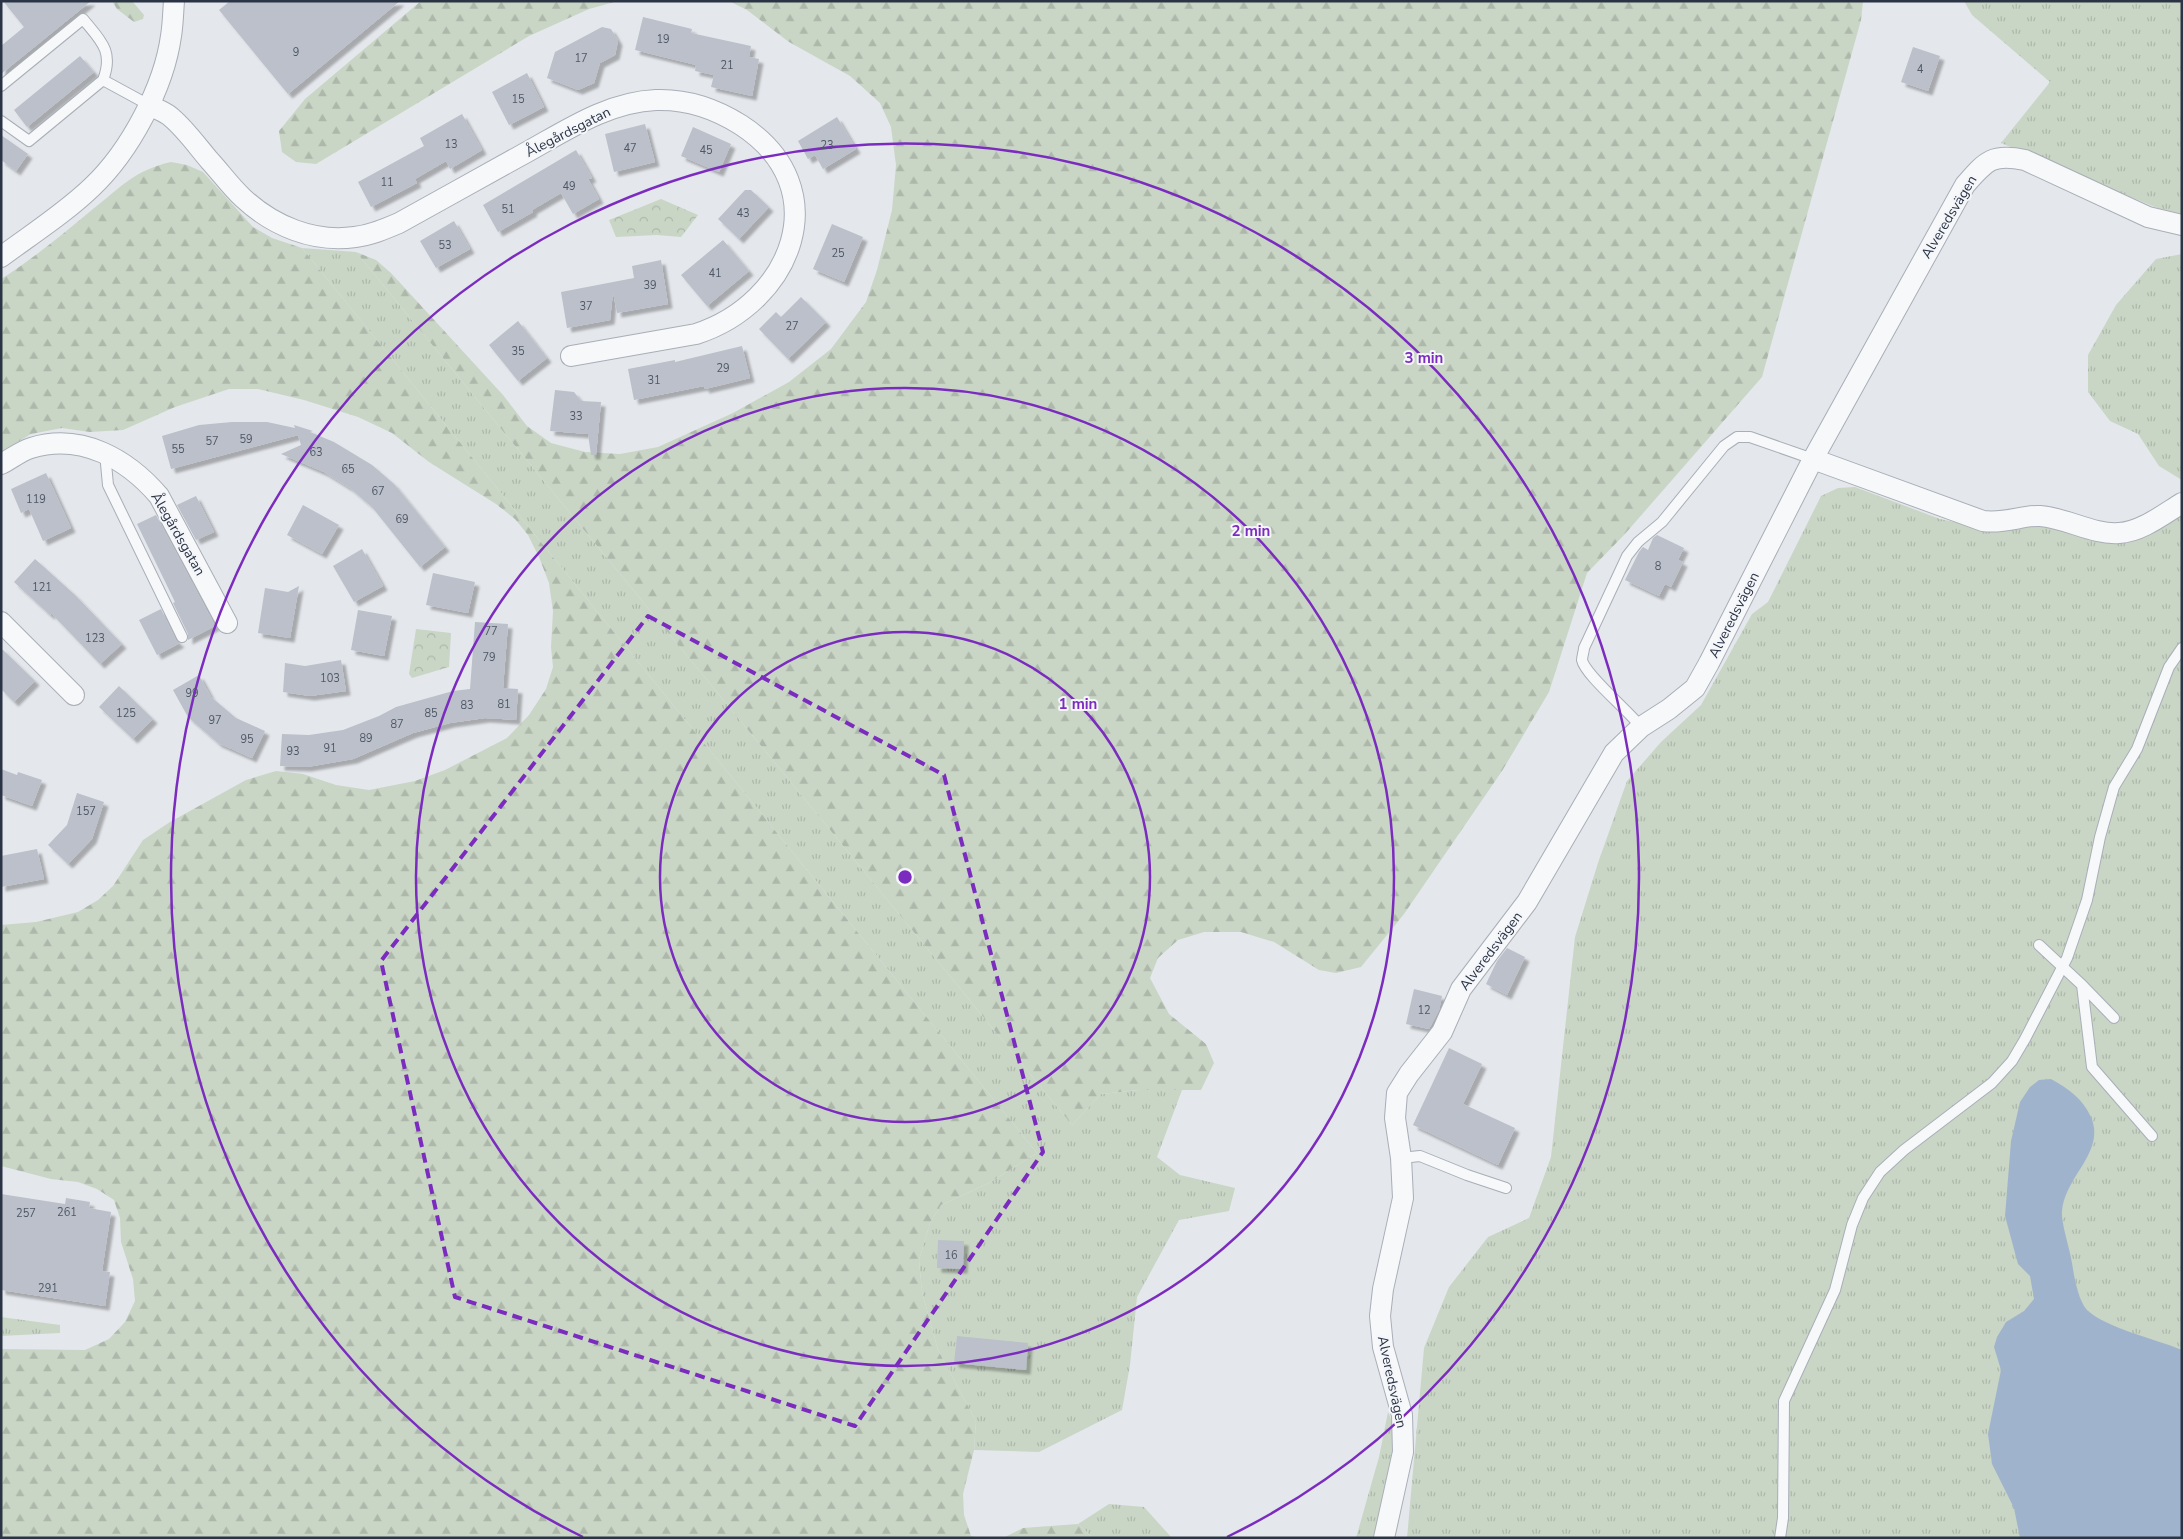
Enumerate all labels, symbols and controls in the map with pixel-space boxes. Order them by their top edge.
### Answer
house number: 19 [656,32,670,47]
house number: 9 [293,45,299,60]
house number: 17 [574,51,588,66]
house number: 21 [720,58,734,73]
house number: 4 [1917,62,1924,77]
house number: 15 [511,92,525,107]
street label: Ålegårdsgatan [522,102,614,162]
house number: 13 [444,137,458,152]
house number: 23 [820,138,834,153]
house number: 47 [623,141,637,156]
house number: 45 [699,143,713,158]
street label: Alveredsvägen [1917,172,1981,262]
house number: 11 [380,175,394,190]
house number: 49 [562,179,576,194]
house number: 51 [501,202,515,217]
house number: 43 [736,206,750,221]
house number: 53 [438,238,452,253]
house number: 25 [831,246,845,261]
house number: 41 [708,266,722,281]
house number: 39 [643,278,657,293]
house number: 37 [579,299,593,314]
house number: 27 [785,319,799,334]
house number: 35 [511,344,525,359]
text: 3 min [1405,348,1443,368]
house number: 29 [716,361,730,376]
house number: 31 [647,373,661,388]
house number: 33 [569,409,583,424]
house number: 59 [239,432,253,447]
house number: 57 [205,434,219,449]
house number: 55 [171,442,185,457]
house number: 63 [309,445,323,460]
house number: 65 [341,462,355,477]
house number: 67 [371,484,385,499]
street label: Ålegårdsgatan [147,489,209,579]
house number: 119 [26,492,46,507]
house number: 69 [395,512,409,527]
text: 2 min [1232,521,1270,541]
house number: 8 [1655,559,1662,574]
street label: Alveredsvägen [1704,569,1764,661]
house number: 121 [32,580,52,595]
house number: 77 [484,624,498,639]
house number: 123 [85,631,105,646]
house number: 79 [482,650,496,665]
house number: 103 [320,671,340,686]
house number: 99 [185,686,199,701]
text: 1 min [1059,694,1097,714]
house number: 81 [497,697,511,712]
house number: 83 [460,698,474,713]
house number: 125 [116,706,136,721]
house number: 85 [424,706,438,721]
house number: 97 [208,713,222,728]
house number: 87 [390,717,404,732]
house number: 89 [359,731,373,746]
house number: 95 [240,732,254,747]
house number: 91 [323,741,337,756]
house number: 93 [286,744,300,759]
house number: 157 [76,804,96,819]
centre of rings [896,868,914,886]
street label: Alveredsvägen [1455,908,1527,994]
house number: 12 [1417,1003,1431,1018]
house number: 261 [57,1205,77,1220]
house number: 257 [16,1206,36,1221]
house number: 16 [944,1248,958,1263]
house number: 291 [38,1281,58,1296]
street label: Alveredsvägen [1373,1334,1411,1430]

